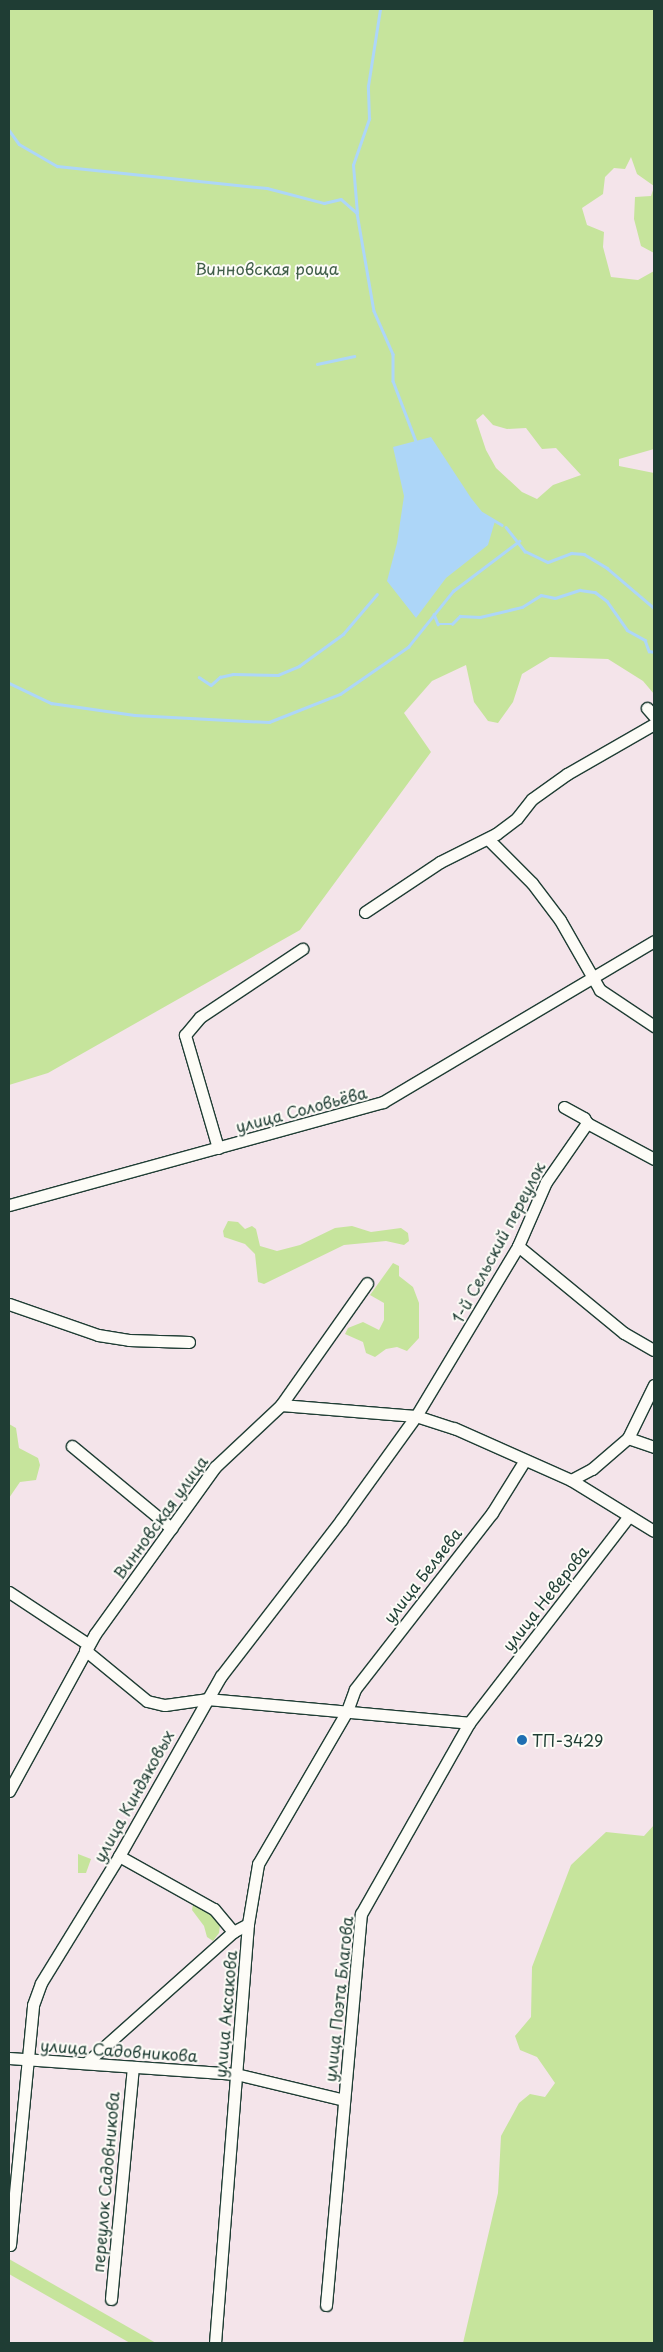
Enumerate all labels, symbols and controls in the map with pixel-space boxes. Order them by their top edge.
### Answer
park label: Винновская роща [195,258,339,278]
street label: улица Соловьёва [233,1082,369,1136]
street label: 1-й Сельский переулок [447,1158,549,1326]
street label: Винновская улица [109,1451,211,1583]
street label: улица Беляева [379,1523,465,1627]
street label: улица Неверова [498,1541,592,1655]
street label: улица Киндяковых [89,1727,177,1865]
place label: ТП-3429 [532,1730,603,1750]
marker: ТП-3429 [516,1734,528,1746]
street label: улица Поэта Благова [320,1914,356,2084]
street label: улица Аксакова [210,1949,240,2079]
street label: улица Садовникова [39,2035,199,2065]
street label: переулок Садовникова [87,2090,123,2274]

